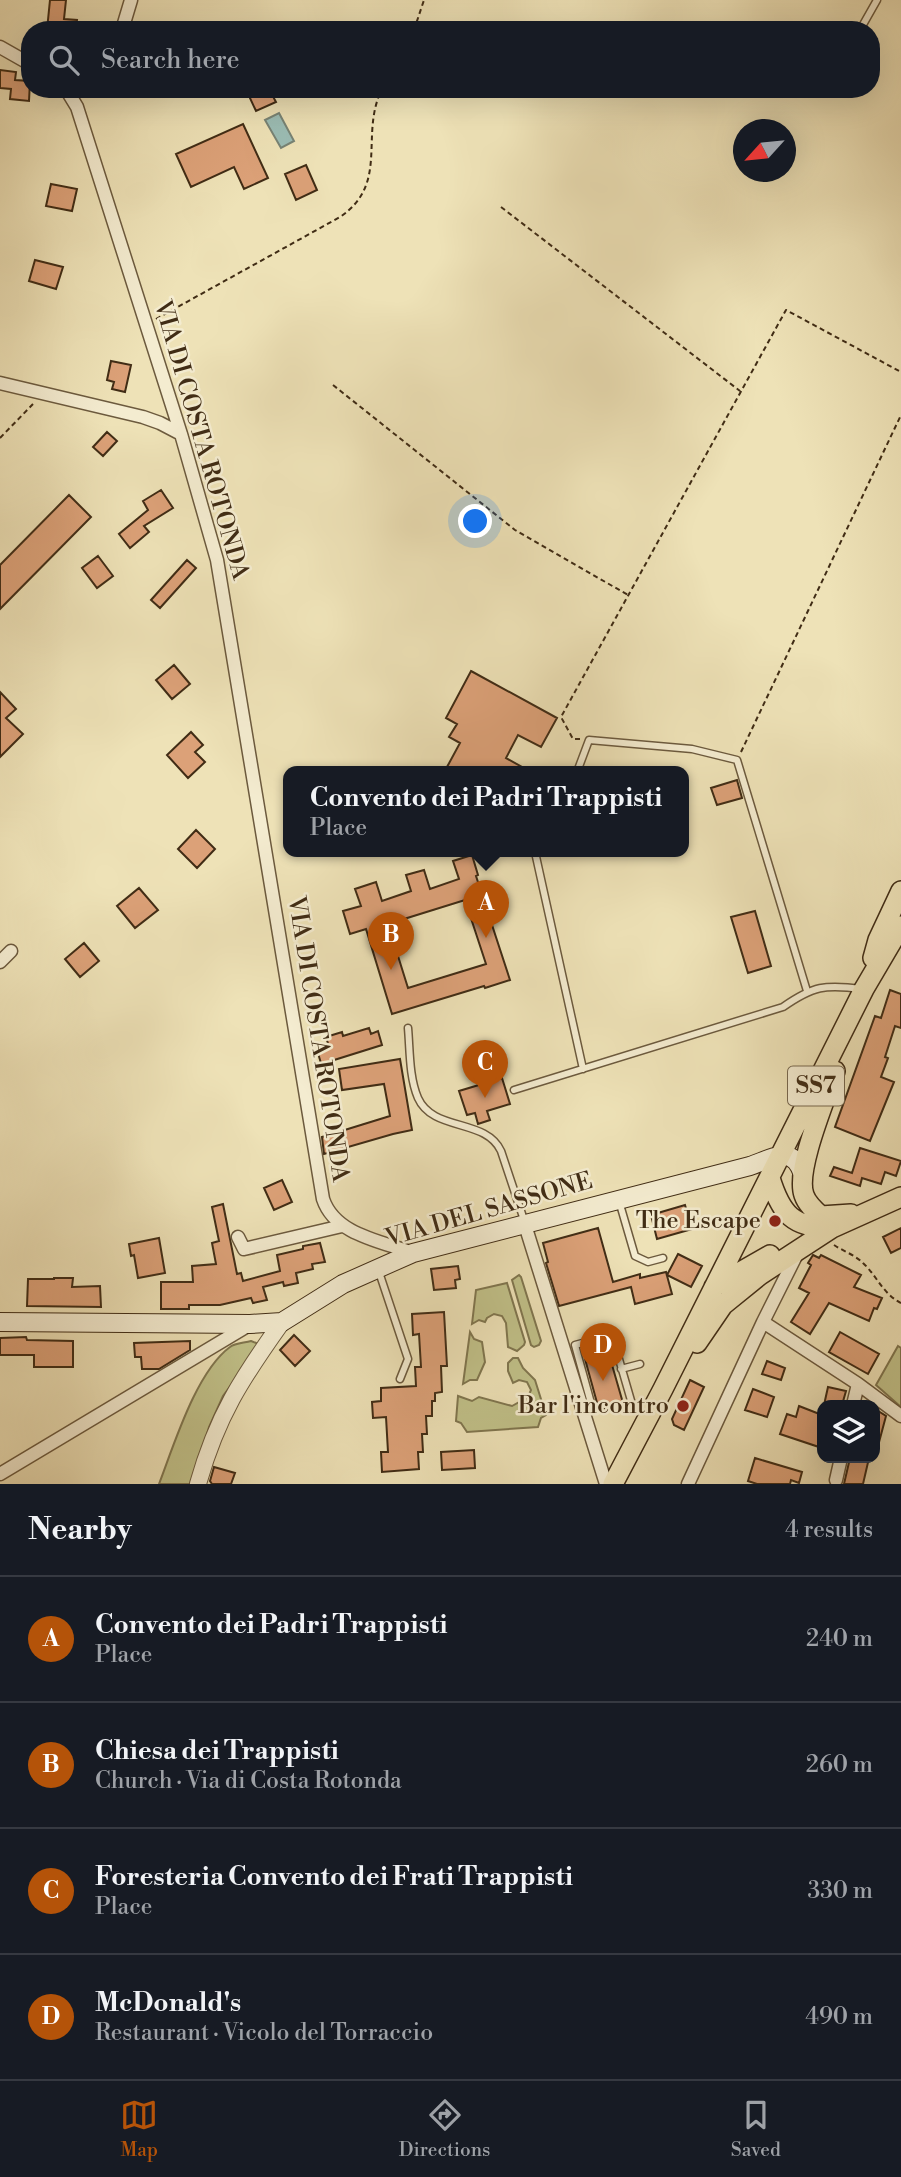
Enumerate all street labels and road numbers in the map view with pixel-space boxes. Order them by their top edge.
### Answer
street label: VIA DI COSTA ROTONDA [146,296,255,584]
street label: VIA DI COSTA ROTONDA [280,893,355,1185]
road number: SS7 [788,1066,844,1106]
street label: VIA DEL SASSONE [381,1166,596,1254]

